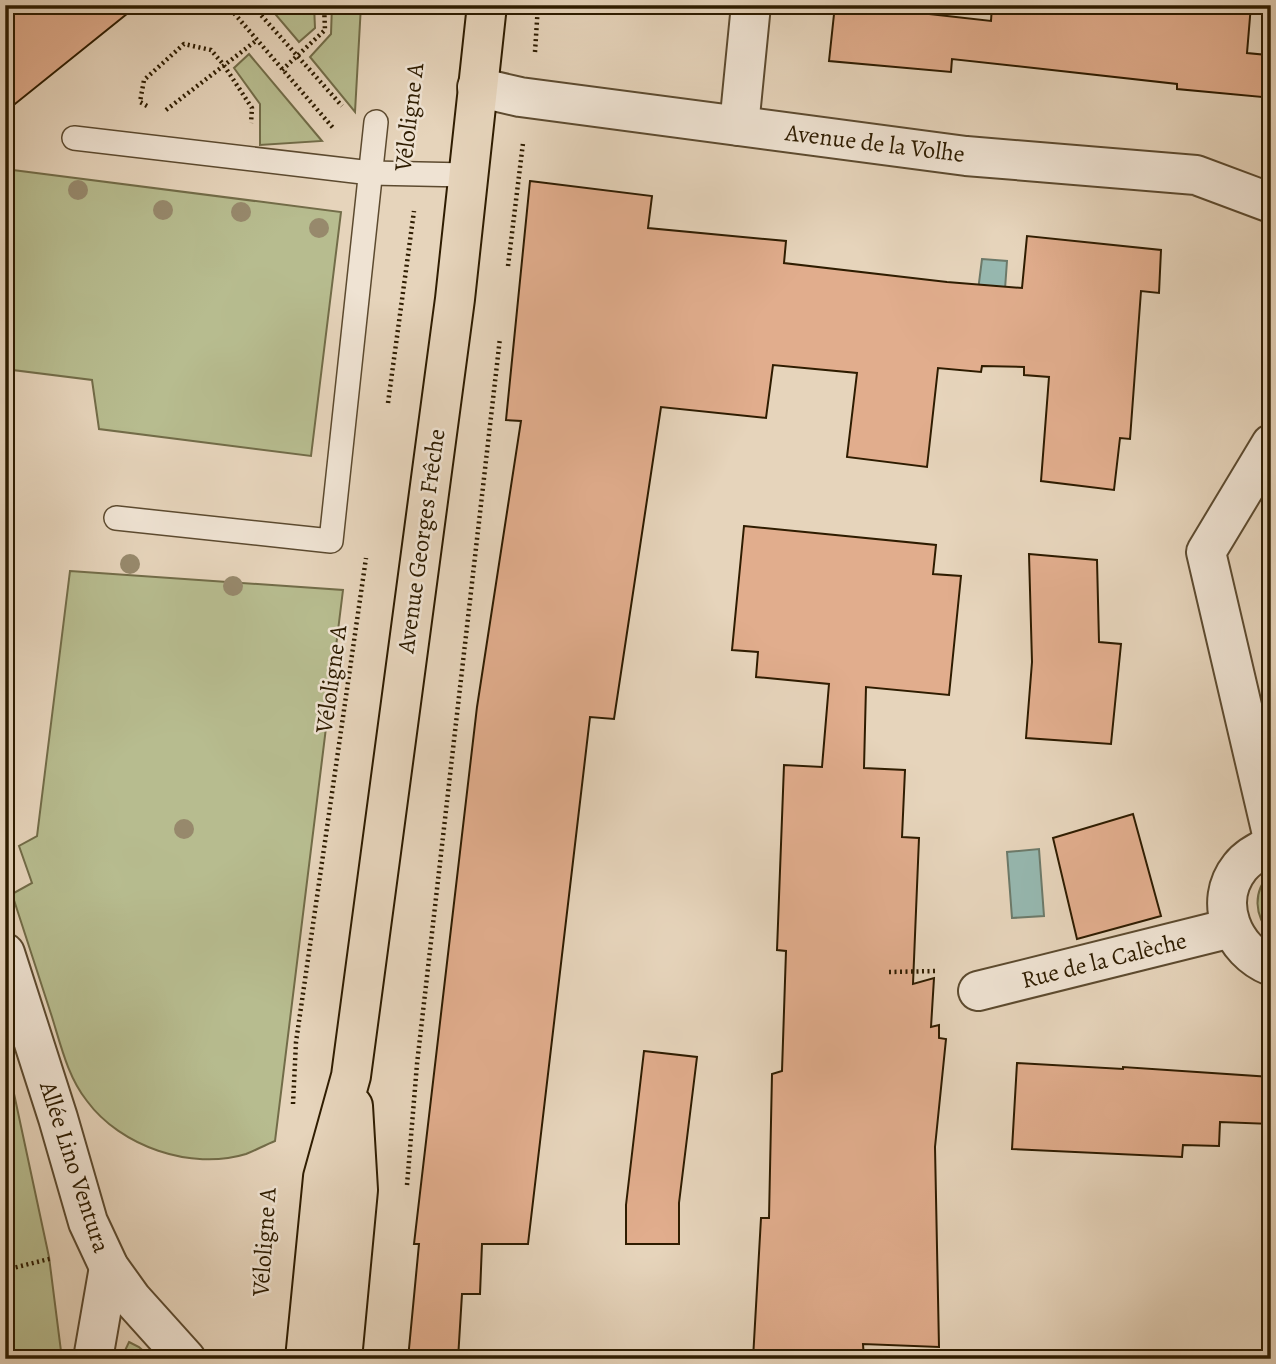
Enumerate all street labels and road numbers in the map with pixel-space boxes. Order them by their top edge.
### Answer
street label: Véloligne A [386,60,432,174]
street label: Avenue de la Volhe [782,116,967,170]
street label: Avenue Georges Frêche [389,427,453,656]
street label: Véloligne A [307,622,355,736]
street label: Rue de la Calèche [1018,924,1190,996]
street label: Allée Lino Ventura [32,1076,118,1257]
street label: Véloligne A [244,1186,284,1298]

